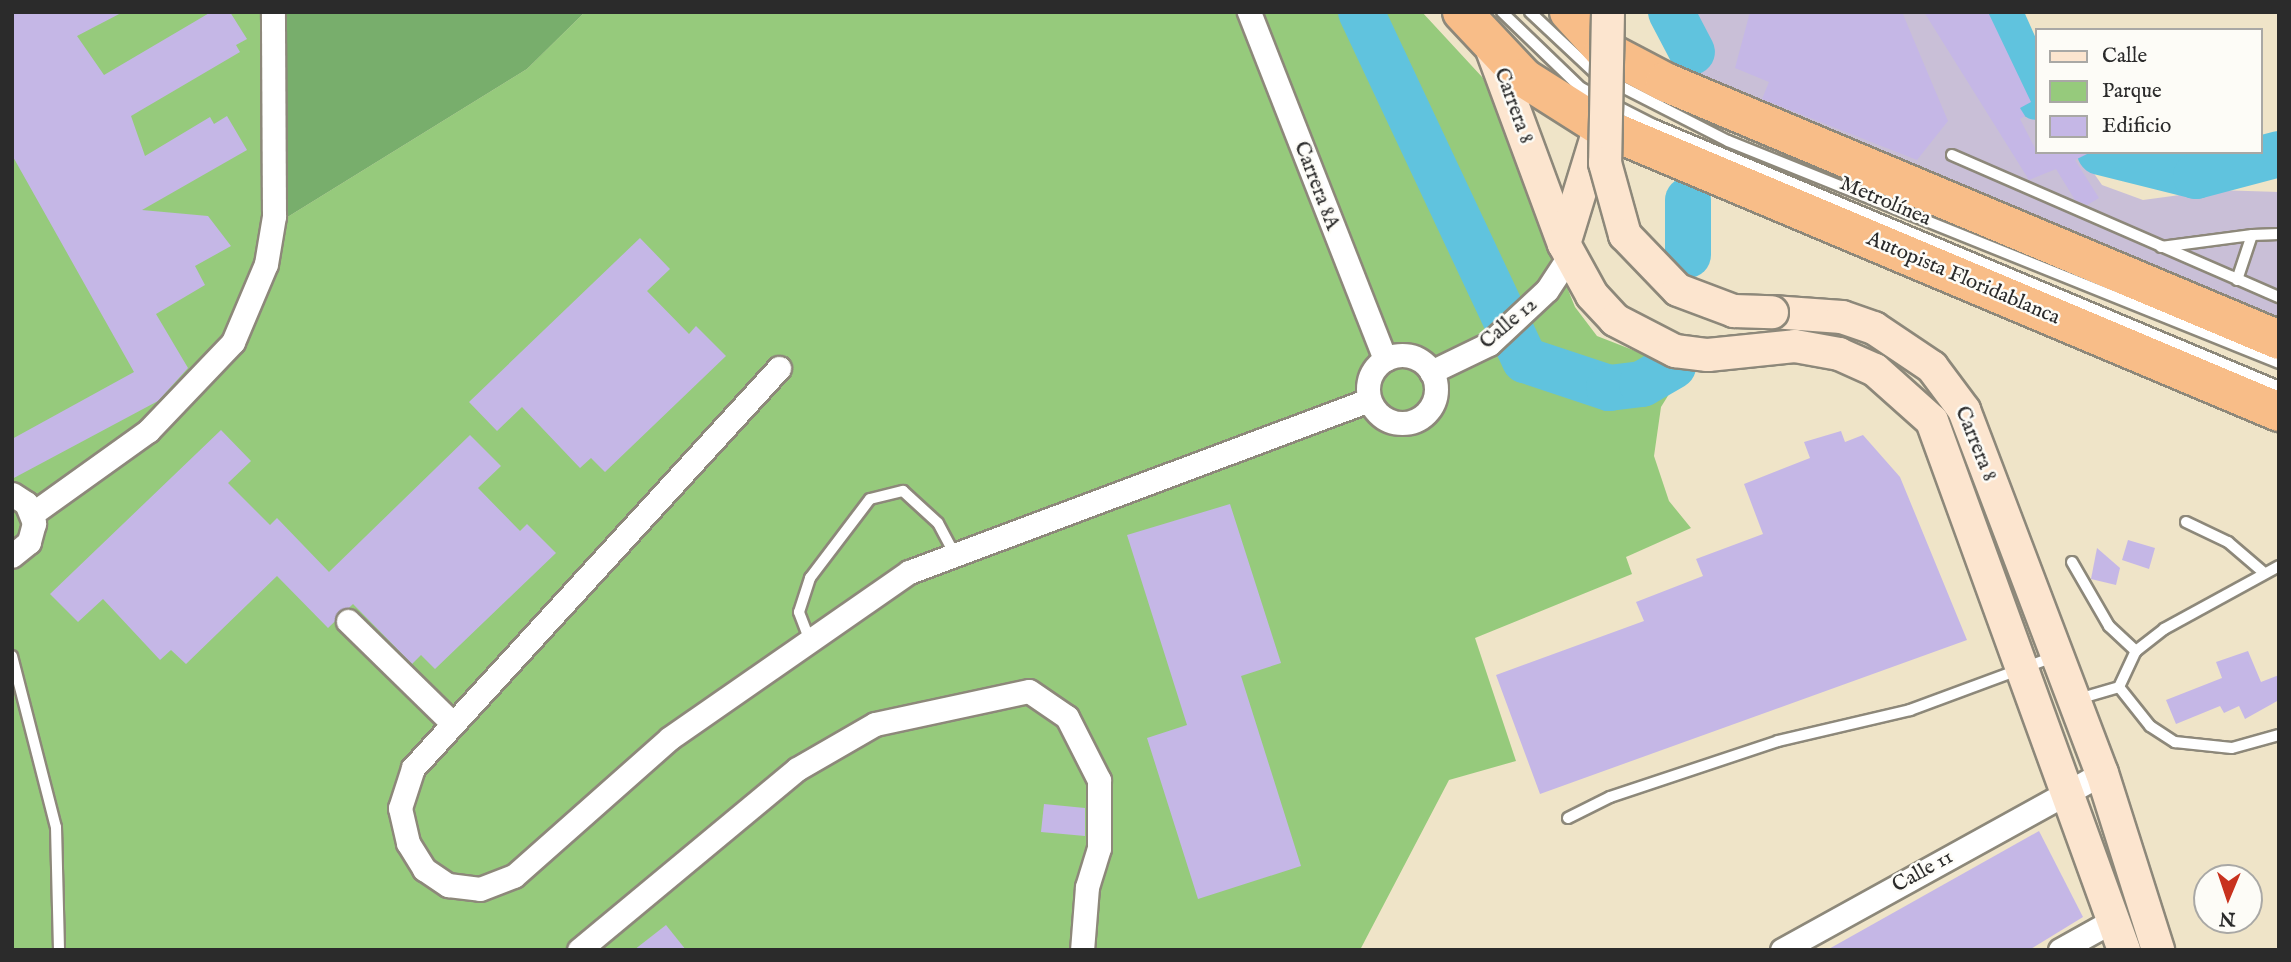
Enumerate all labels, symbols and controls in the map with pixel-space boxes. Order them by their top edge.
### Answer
legend [2036,28,2263,154]
text: Calle [2102,43,2147,70]
street label: Carrera 8 [1488,65,1538,147]
text: Parque [2102,78,2162,105]
text: Edificio [2102,113,2171,140]
street label: Carrera 8A [1288,138,1344,234]
street label: Metrolínea [1836,172,1934,232]
street label: Autopista Floridablanca [1862,227,2064,331]
street label: Calle 12 [1475,293,1543,355]
street label: Carrera 8 [1949,403,2001,485]
street label: Calle 11 [1888,845,1958,899]
north arrow [2193,864,2263,934]
text: N [2219,906,2236,930]

